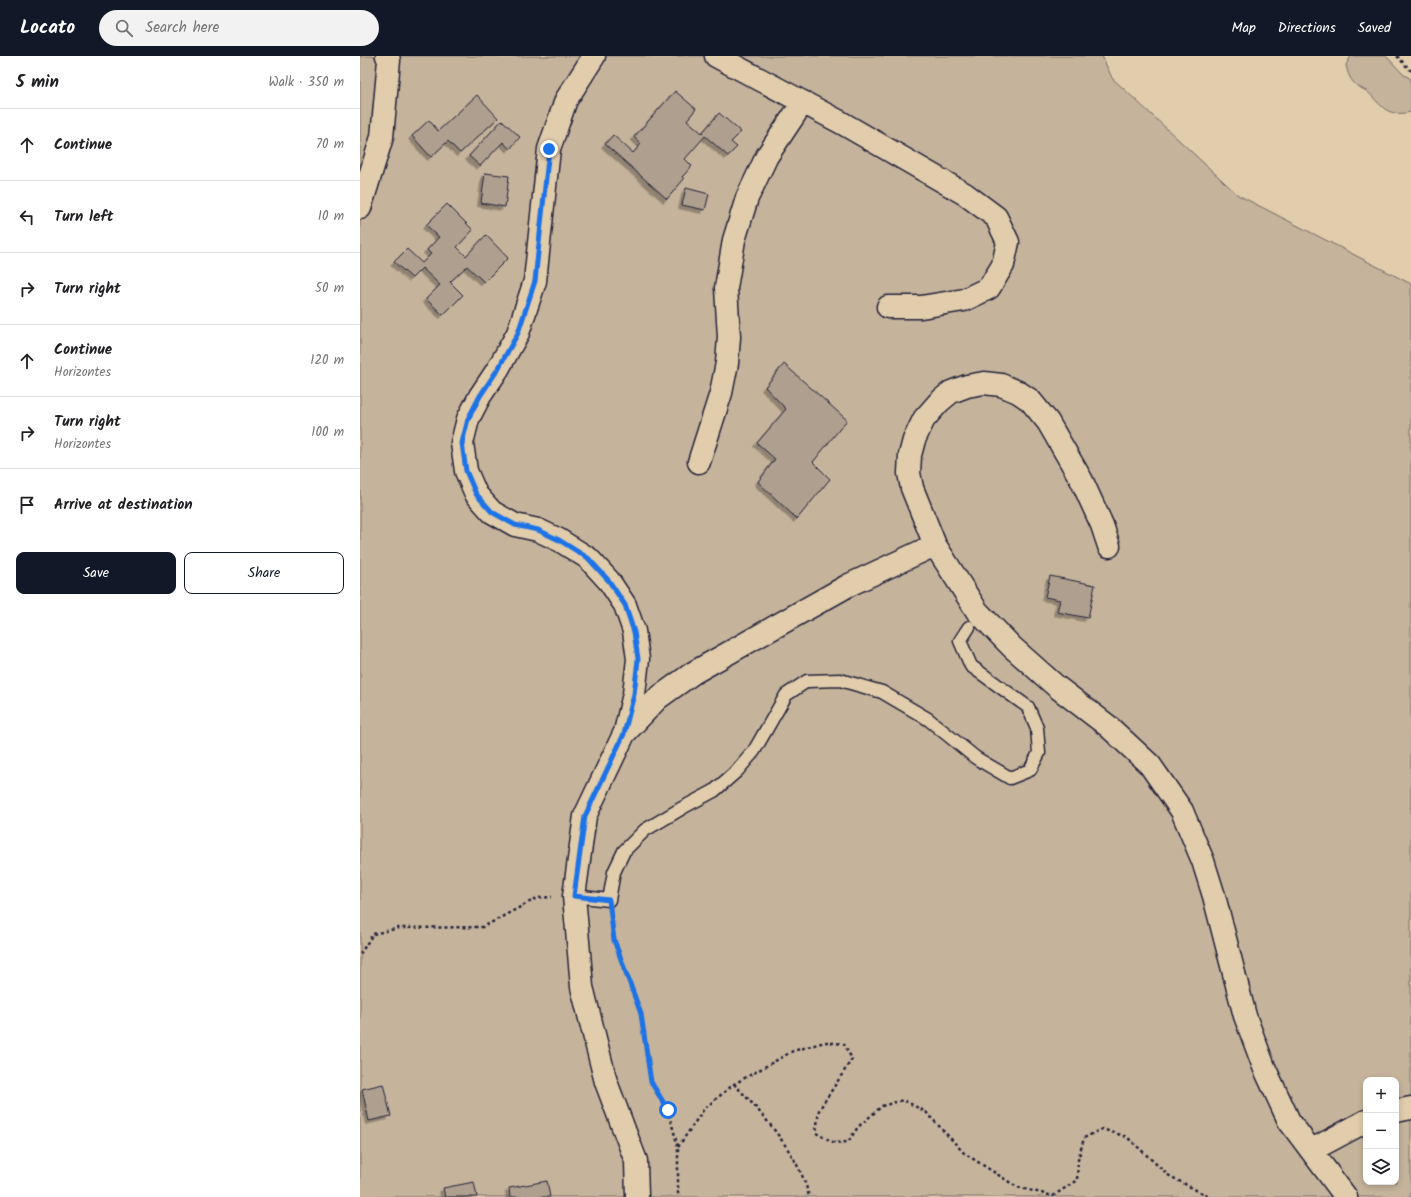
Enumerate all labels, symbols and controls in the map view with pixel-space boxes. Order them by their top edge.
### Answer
search box [99,10,379,46]
text: Locato [20,13,75,43]
text: Search here [145,16,219,40]
icon: search [113,17,135,39]
text: Map [1231,17,1256,39]
text: Directions [1278,17,1336,39]
text: Saved [1358,17,1391,39]
text: 5 min [16,69,59,96]
text: Walk · 350 m [268,72,344,93]
text: Continue [54,133,112,157]
icon: ahead [16,134,38,156]
text: 70 m [316,134,344,155]
route end [540,140,558,158]
text: Turn left [54,205,114,229]
icon: left [16,206,38,228]
text: 10 m [318,206,344,227]
text: Turn right [54,277,121,301]
icon: right [16,278,38,300]
text: 50 m [315,278,344,299]
text: Continue [54,338,112,362]
icon: ahead [16,350,38,372]
text: 120 m [310,350,344,371]
text: Horizontes [54,362,111,383]
text: Turn right [54,410,121,434]
icon: right [16,422,38,444]
text: 100 m [311,422,344,443]
text: Horizontes [54,434,111,455]
text: Arrive at destination [54,493,193,517]
icon: arrive [16,494,38,516]
button: Save [16,552,176,594]
button: Share [184,552,344,594]
map controls [1363,1077,1399,1185]
button: + [1363,1077,1399,1113]
route start [659,1101,677,1119]
button: − [1363,1113,1399,1149]
button: layers [1363,1149,1399,1185]

